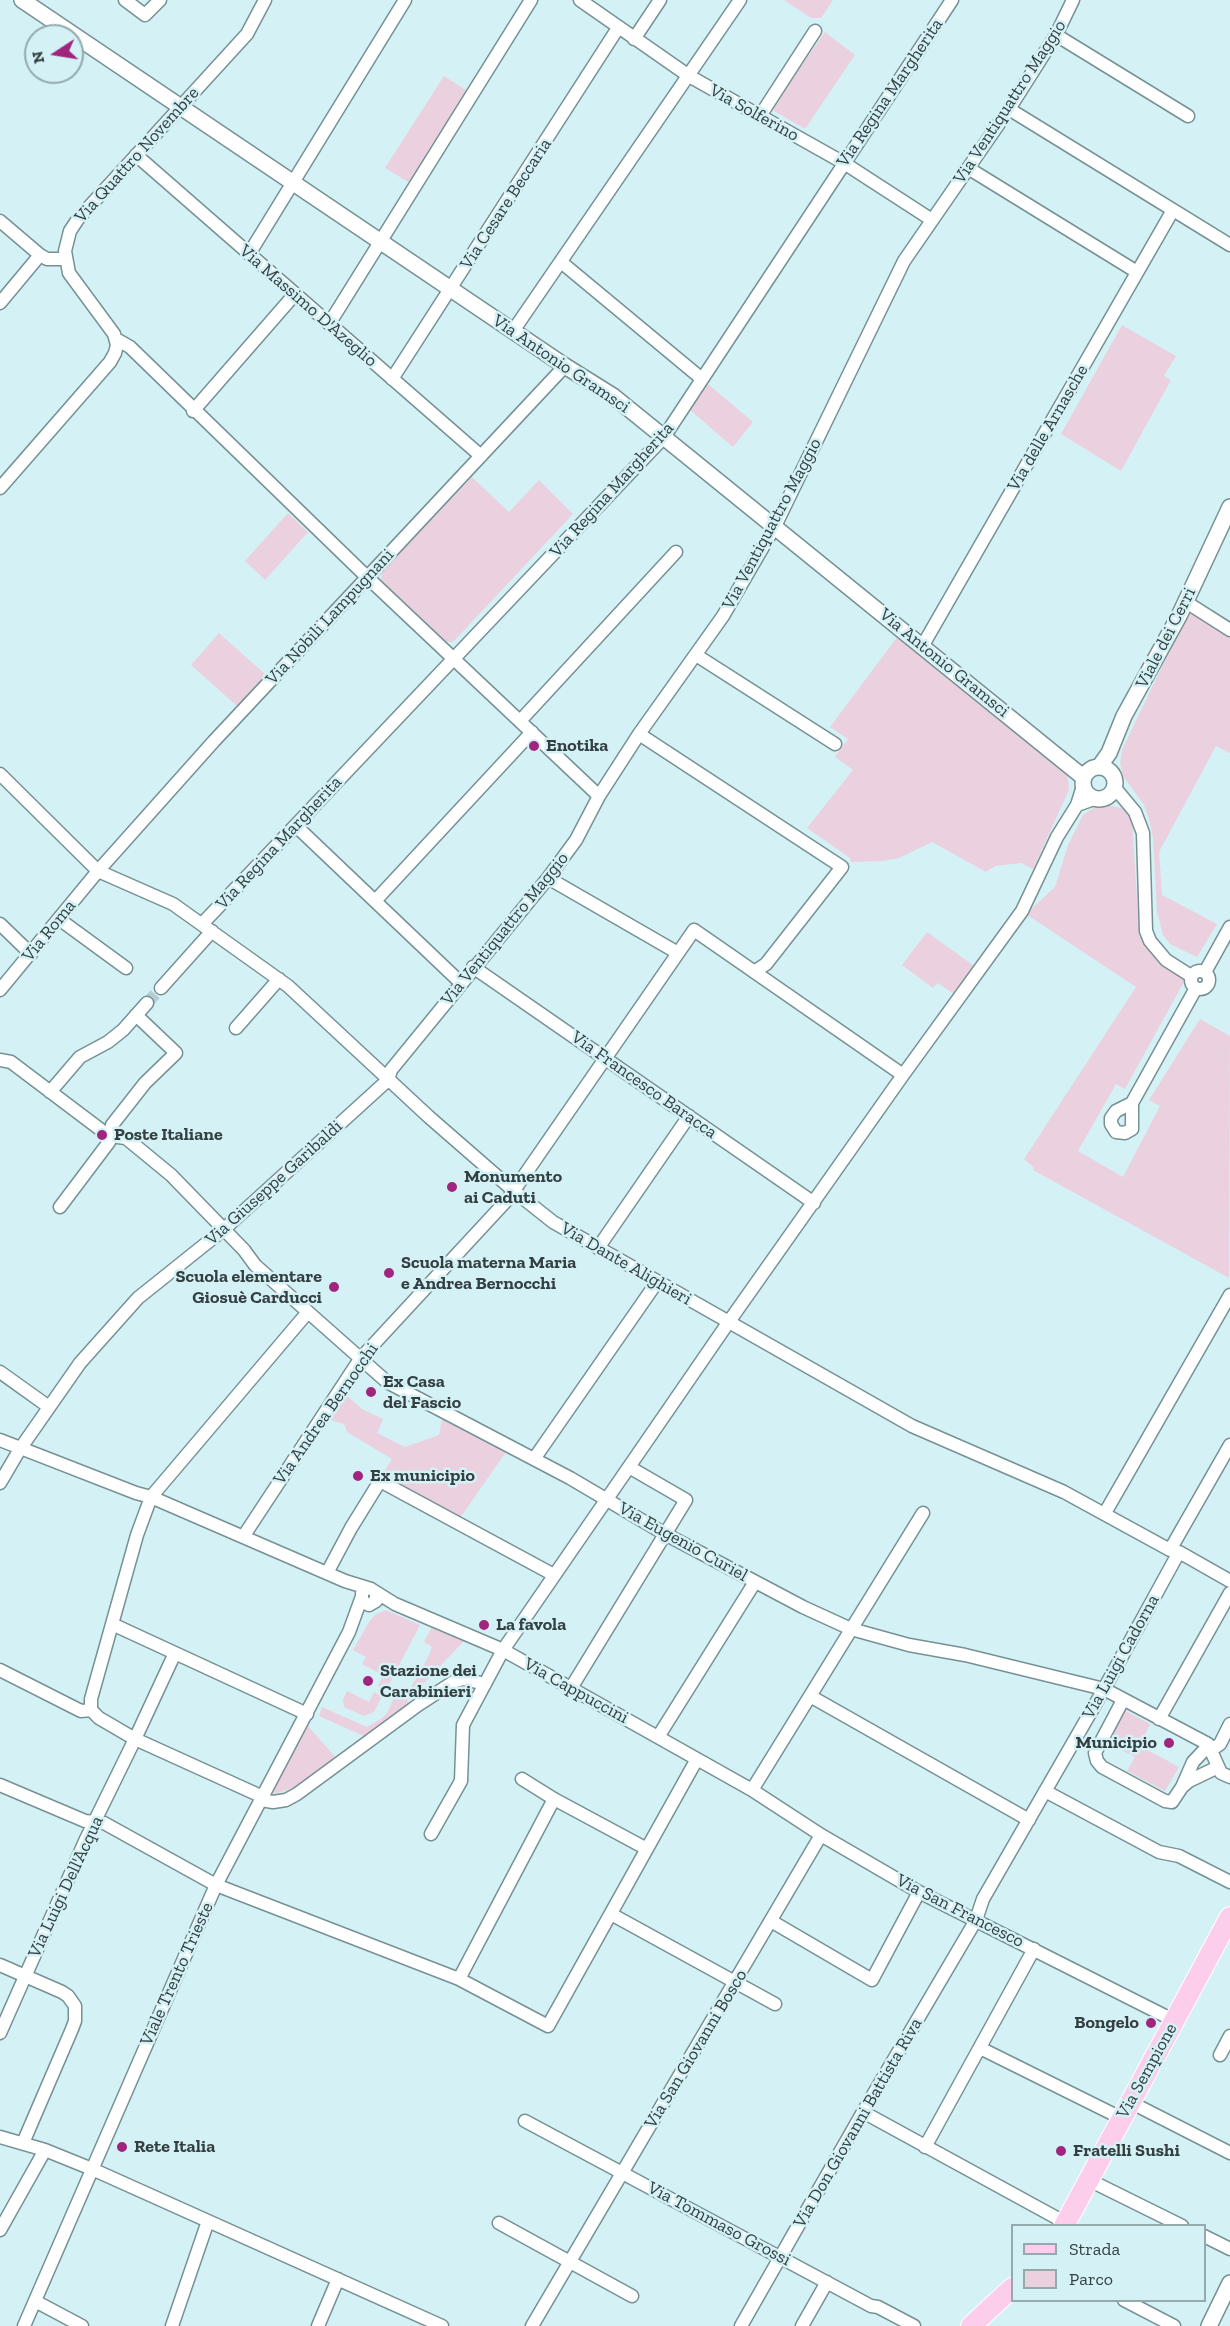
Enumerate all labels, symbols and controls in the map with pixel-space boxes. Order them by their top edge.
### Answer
street label: Via Regina Margherita [832,15,948,171]
street label: Via Ventiquattro Maggio [949,16,1071,188]
north arrow [24,24,84,84]
text: N [27,50,48,65]
street label: Via Solferino [705,80,803,146]
street label: Via Quattro Novembre [70,82,204,228]
street label: Via Cesare Beccaria [456,134,556,274]
street label: Via Massimo D'Azeglio [235,240,381,372]
street label: Via Antonio Gramsci [488,310,634,418]
street label: Via delle Arnasche [1003,361,1093,495]
street label: Via Regina Margherita [545,418,679,562]
street label: Via Ventiquattro Maggio [718,435,826,613]
street label: Via Nobili Lampugnani [261,545,399,689]
street label: Viale dei Cerri [1131,584,1201,692]
street label: Via Antonio Gramsci [875,604,1013,722]
place label: Enotika [546,735,608,757]
marker: Enotika [527,739,541,753]
street label: Via Regina Margherita [211,772,347,914]
street label: Via Ventiquattro Maggio [436,848,574,1010]
street label: Via Roma [17,896,81,966]
street label: Via Francesco Baracca [567,1026,721,1144]
street label: Via Giuseppe Garibaldi [201,1116,347,1250]
place label: Poste Italiane [114,1124,223,1146]
marker: Poste Italiane [95,1128,109,1142]
place label: Monumento ai Caduti [464,1166,562,1208]
marker: Monumento ai Caduti [445,1180,459,1194]
street label: Via Dante Alighieri [557,1218,695,1310]
place label: Scuola materna Maria e Andrea Bernocchi [401,1252,576,1294]
place label: Scuola elementare Giosuè Carducci [175,1266,322,1308]
marker: Scuola materna Maria e Andrea Bernocchi [382,1266,396,1280]
marker: Scuola elementare Giosuè Carducci [327,1280,341,1294]
street label: Via Andrea Bernocchi [269,1339,383,1489]
place label: Ex Casa del Fascio [383,1371,461,1414]
marker: Ex Casa del Fascio [364,1385,378,1399]
place label: Ex municipio [370,1465,475,1487]
marker: Ex municipio [351,1469,365,1483]
street label: Via Eugenio Curiel [615,1498,751,1586]
street label: Via Luigi Cadorna [1078,1591,1164,1723]
place label: La favola [496,1614,566,1636]
marker: La favola [477,1618,491,1632]
street label: Via Cappuccini [520,1653,632,1729]
place label: Stazione dei Carabinieri [380,1660,477,1702]
marker: Stazione dei Carabinieri [361,1674,375,1688]
place label: Municipio [1076,1732,1157,1754]
marker: Municipio [1162,1736,1176,1750]
street label: Via Luigi Dell'Acqua [24,1813,108,1961]
street label: Via San Francesco [892,1869,1028,1953]
street label: Viale Trento Trieste [136,1899,218,2049]
street label: Via San Giovanni Bosco [640,1966,752,2132]
place label: Bongelo [1074,2012,1139,2034]
street label: Via Don Giovanni Battista Riva [789,2014,927,2232]
marker: Bongelo [1144,2016,1158,2030]
street label: Via Sempione [1112,2020,1182,2122]
place label: Rete Italia [134,2136,215,2158]
marker: Rete Italia [115,2140,129,2154]
place label: Fratelli Sushi [1073,2140,1180,2162]
marker: Fratelli Sushi [1054,2144,1068,2158]
street label: Via Tommaso Grossi [644,2177,794,2271]
legend [1011,2224,1206,2302]
text: Strada [1069,2238,1120,2260]
text: Parco [1069,2268,1113,2290]

